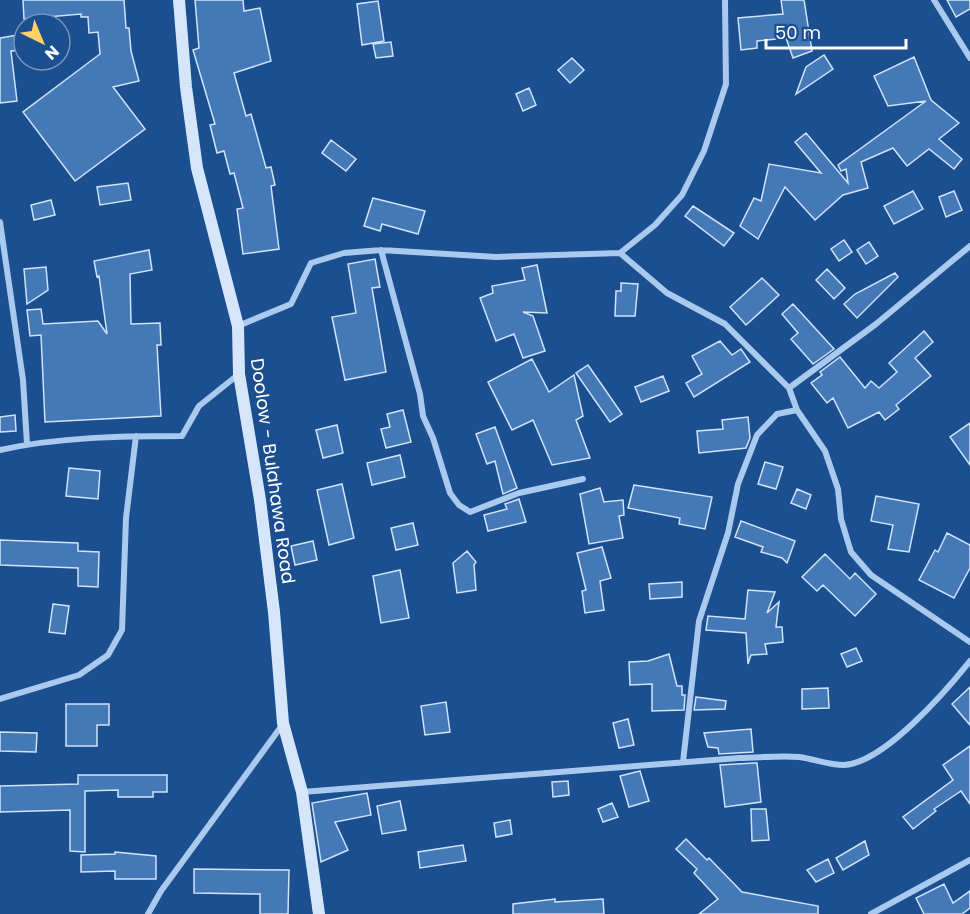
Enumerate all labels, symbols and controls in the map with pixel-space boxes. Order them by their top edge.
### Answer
north arrow [12,12,72,72]
scale bar [766,12,906,50]
text: 50 m [775,20,821,45]
text: N [40,40,64,65]
street label: Doolow - Bulahawa Road [245,357,301,585]

